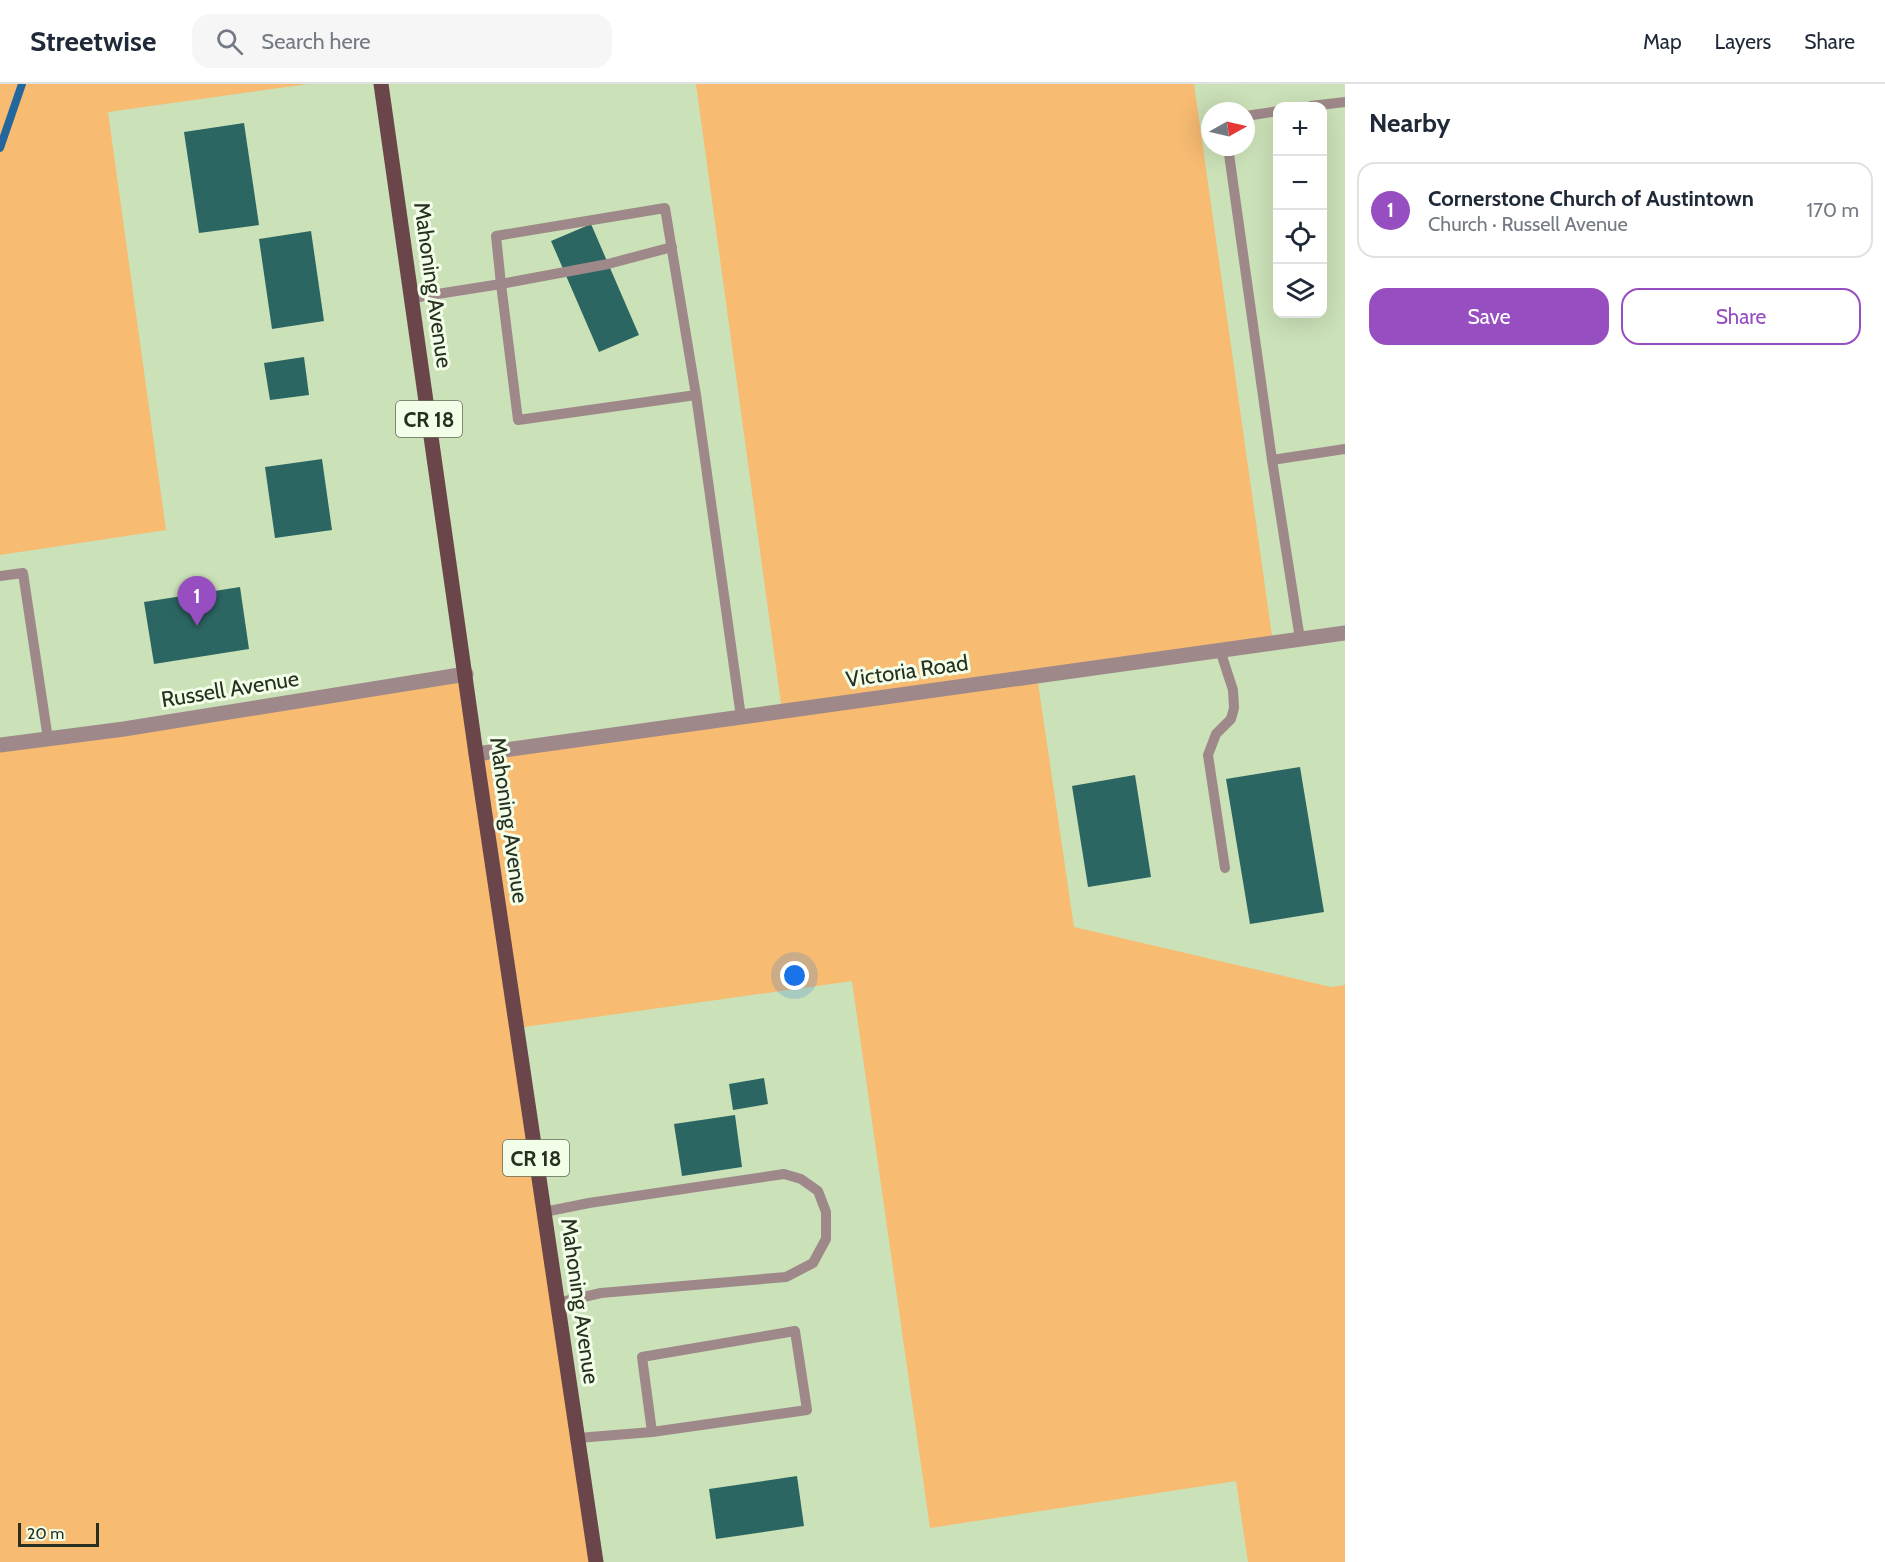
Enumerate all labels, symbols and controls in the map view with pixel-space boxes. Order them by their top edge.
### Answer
search box [192,14,612,68]
text: Streetwise [30,24,156,58]
icon: search [213,25,246,58]
text: Search here [261,28,371,55]
text: Map [1643,29,1682,54]
text: Layers [1715,29,1771,54]
text: Share [1804,29,1855,54]
north arrow [1201,102,1255,156]
map controls [1273,102,1327,318]
button: + [1273,102,1327,156]
text: Nearby [1369,107,1450,139]
button: − [1273,156,1327,210]
text: Cornerstone Church of Austintown [1428,185,1754,212]
text: 1 [1387,198,1394,222]
text: 170 m [1807,198,1859,222]
street label: Mahoning Avenue [408,200,458,370]
button: locate [1273,210,1327,264]
text: Church · Russell Avenue [1428,212,1628,236]
button: layers [1273,264,1327,318]
button: Save [1369,288,1609,345]
button: Share [1621,288,1861,345]
road number: CR 18 [396,401,462,437]
pin: 1 [178,576,216,626]
street label: Victoria Road [844,649,970,693]
street label: Russell Avenue [159,665,301,713]
street label: Mahoning Avenue [484,735,534,905]
your location [780,961,809,990]
road number: CR 18 [503,1140,569,1176]
street label: Mahoning Avenue [555,1216,605,1386]
scale bar [18,1520,99,1548]
text: 20 m [27,1524,64,1543]

